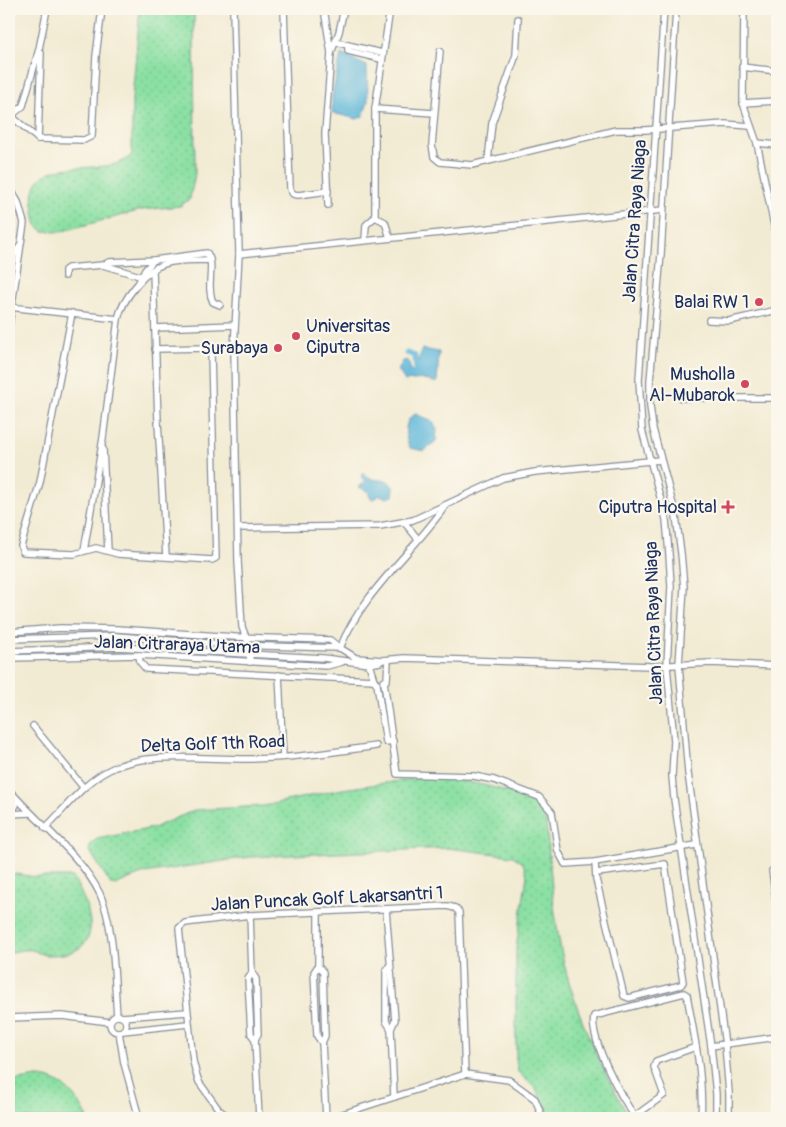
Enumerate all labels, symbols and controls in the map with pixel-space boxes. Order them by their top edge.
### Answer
street label: Jalan Citra Raya Niaga [618,139,652,303]
place label: Balai RW 1 [674,291,749,314]
marker: Balai RW 1 [753,296,765,308]
place label: Universitas Ciputra [306,315,390,359]
marker: Universitas Ciputra [290,330,302,342]
place label: Surabaya [200,337,268,360]
marker: Surabaya [272,342,284,354]
place label: Musholla Al-Mubarok [649,363,735,407]
marker: Musholla Al-Mubarok [739,378,751,390]
place label: Ciputra Hospital [598,496,717,519]
marker: Ciputra Hospital [721,500,735,514]
street label: Jalan Citra Raya Niaga [640,541,668,705]
street label: Jalan Citraraya Utama [94,631,260,659]
street label: Delta Golf 1th Road [140,730,286,758]
street label: Jalan Puncak Golf Lakarsantri 1 [210,881,444,917]

